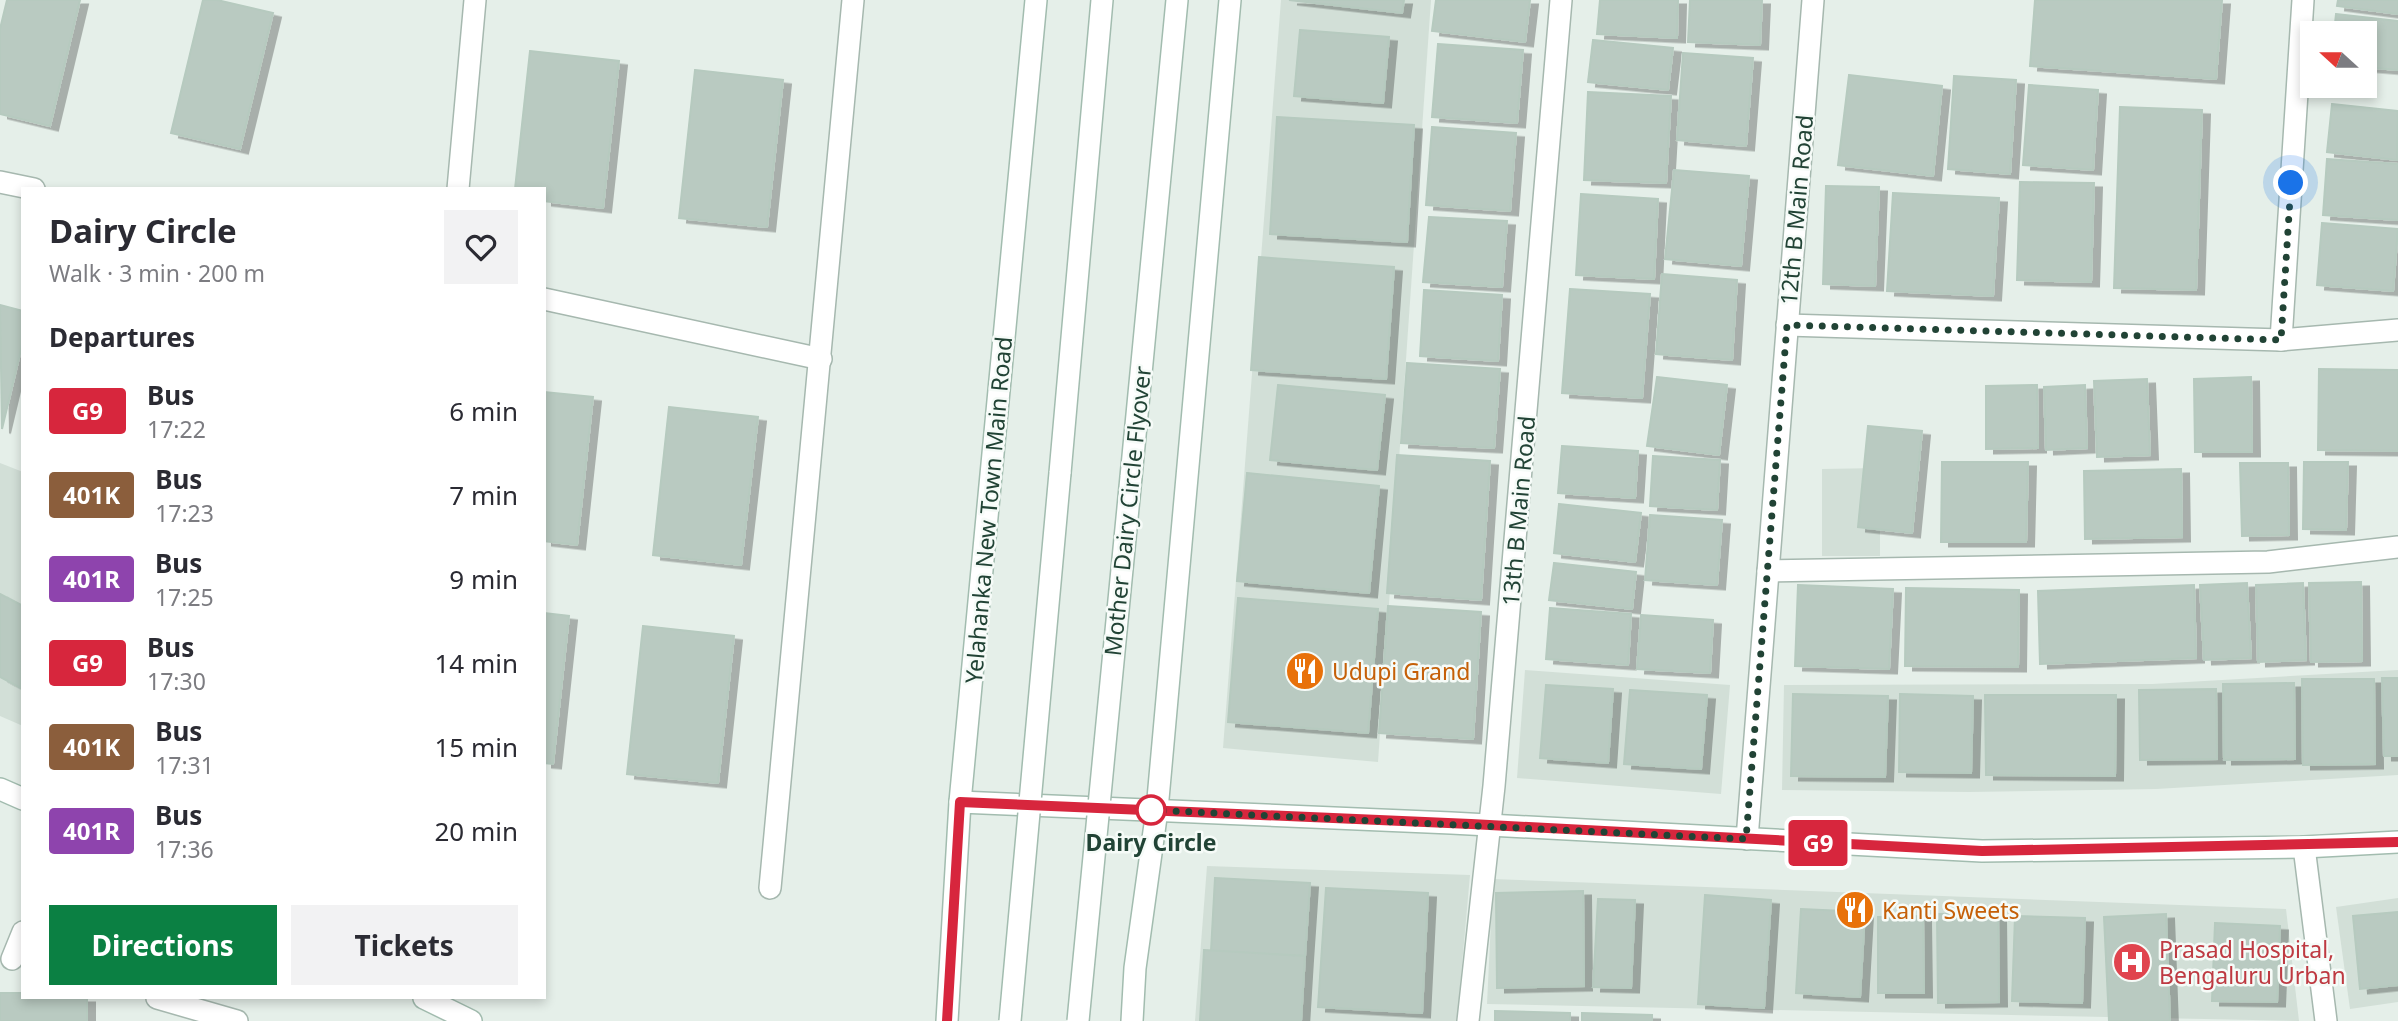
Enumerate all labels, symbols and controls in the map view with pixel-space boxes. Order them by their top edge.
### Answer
north arrow [2300,21,2376,98]
map controls [2300,21,2377,98]
street label: 12th B Main Road [1772,114,1820,306]
your location [2273,165,2308,200]
text: Dairy Circle [49,208,237,253]
button: heart [444,210,518,284]
text: Walk · 3 min · 200 m [49,257,265,289]
text: Departures [49,319,195,355]
street label: Yelahanka New Town Main Road [957,335,1019,685]
street label: Mother Dairy Circle Flyover [1096,364,1158,657]
text: Bus [147,377,194,413]
text: 6 min [449,393,518,429]
text: G9 [72,394,103,427]
text: 17:22 [147,413,206,445]
street label: 13th B Main Road [1494,415,1542,607]
text: Bus [155,461,202,497]
text: 7 min [449,477,518,513]
text: 401K [63,478,120,511]
text: 17:23 [155,497,214,529]
text: Bus [155,545,202,581]
text: 9 min [449,561,518,597]
text: 401R [63,562,120,595]
text: 17:25 [155,581,214,613]
text: Bus [147,629,194,665]
text: 14 min [434,645,518,681]
text: G9 [72,646,103,679]
restaurant icon: Udupi Grand [1284,650,1326,692]
place label: Udupi Grand [1332,655,1470,687]
text: 17:30 [147,665,206,697]
text: Bus [155,713,202,749]
text: 15 min [434,729,518,765]
text: 401K [63,730,120,763]
text: 17:31 [155,749,214,781]
marker: Dairy Circle [1136,795,1166,825]
text: Bus [155,797,202,833]
text: 20 min [434,813,518,849]
text: 401R [63,814,120,847]
line badge: G9 [1786,820,1850,866]
place label: Dairy Circle [1086,826,1216,858]
text: G9 [1802,826,1834,859]
text: 17:36 [155,833,214,865]
restaurant icon: Kanti Sweets [1834,889,1876,931]
place label: Kanti Sweets [1882,894,2020,926]
button: Directions [49,905,277,985]
button: Tickets [291,905,518,985]
place label: Prasad Hospital, Bengaluru Urban [2159,933,2346,991]
hospital icon: Prasad Hospital, Bengaluru Urban [2111,941,2153,983]

